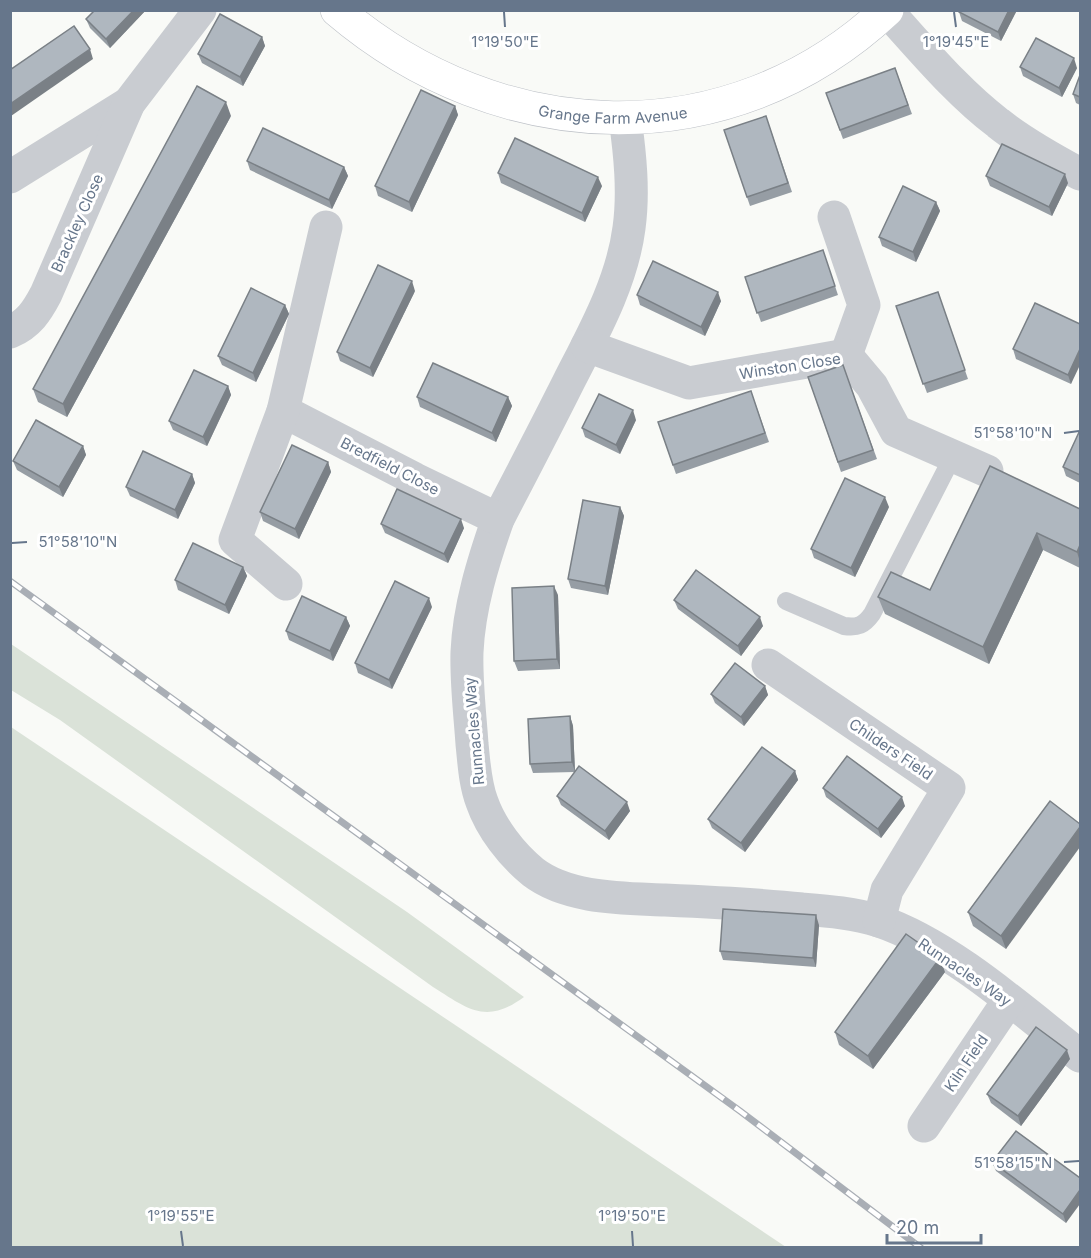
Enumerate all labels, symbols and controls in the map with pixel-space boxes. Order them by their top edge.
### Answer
text: 1°19'50"E [471,32,539,51]
text: 1°19'45"E [923,32,989,51]
street label: Grange Farm Avenue [537,100,689,127]
street label: Brackley Close [47,171,107,275]
street label: Winston Close [738,349,842,383]
text: 51°58'10"N [974,423,1052,442]
street label: Bredfield Close [337,433,443,499]
text: 51°58'10"N [39,532,117,551]
street label: Runnacles Way [460,676,488,786]
street label: Childers Field [846,714,936,784]
street label: Runnacles Way [915,934,1016,1011]
street label: Kiln Field [940,1031,992,1095]
text: 51°58'15"N [974,1153,1052,1172]
text: 1°19'55"E [147,1206,215,1225]
text: 1°19'50"E [598,1206,666,1225]
scale bar [887,1207,982,1245]
text: 20 m [896,1217,939,1238]

